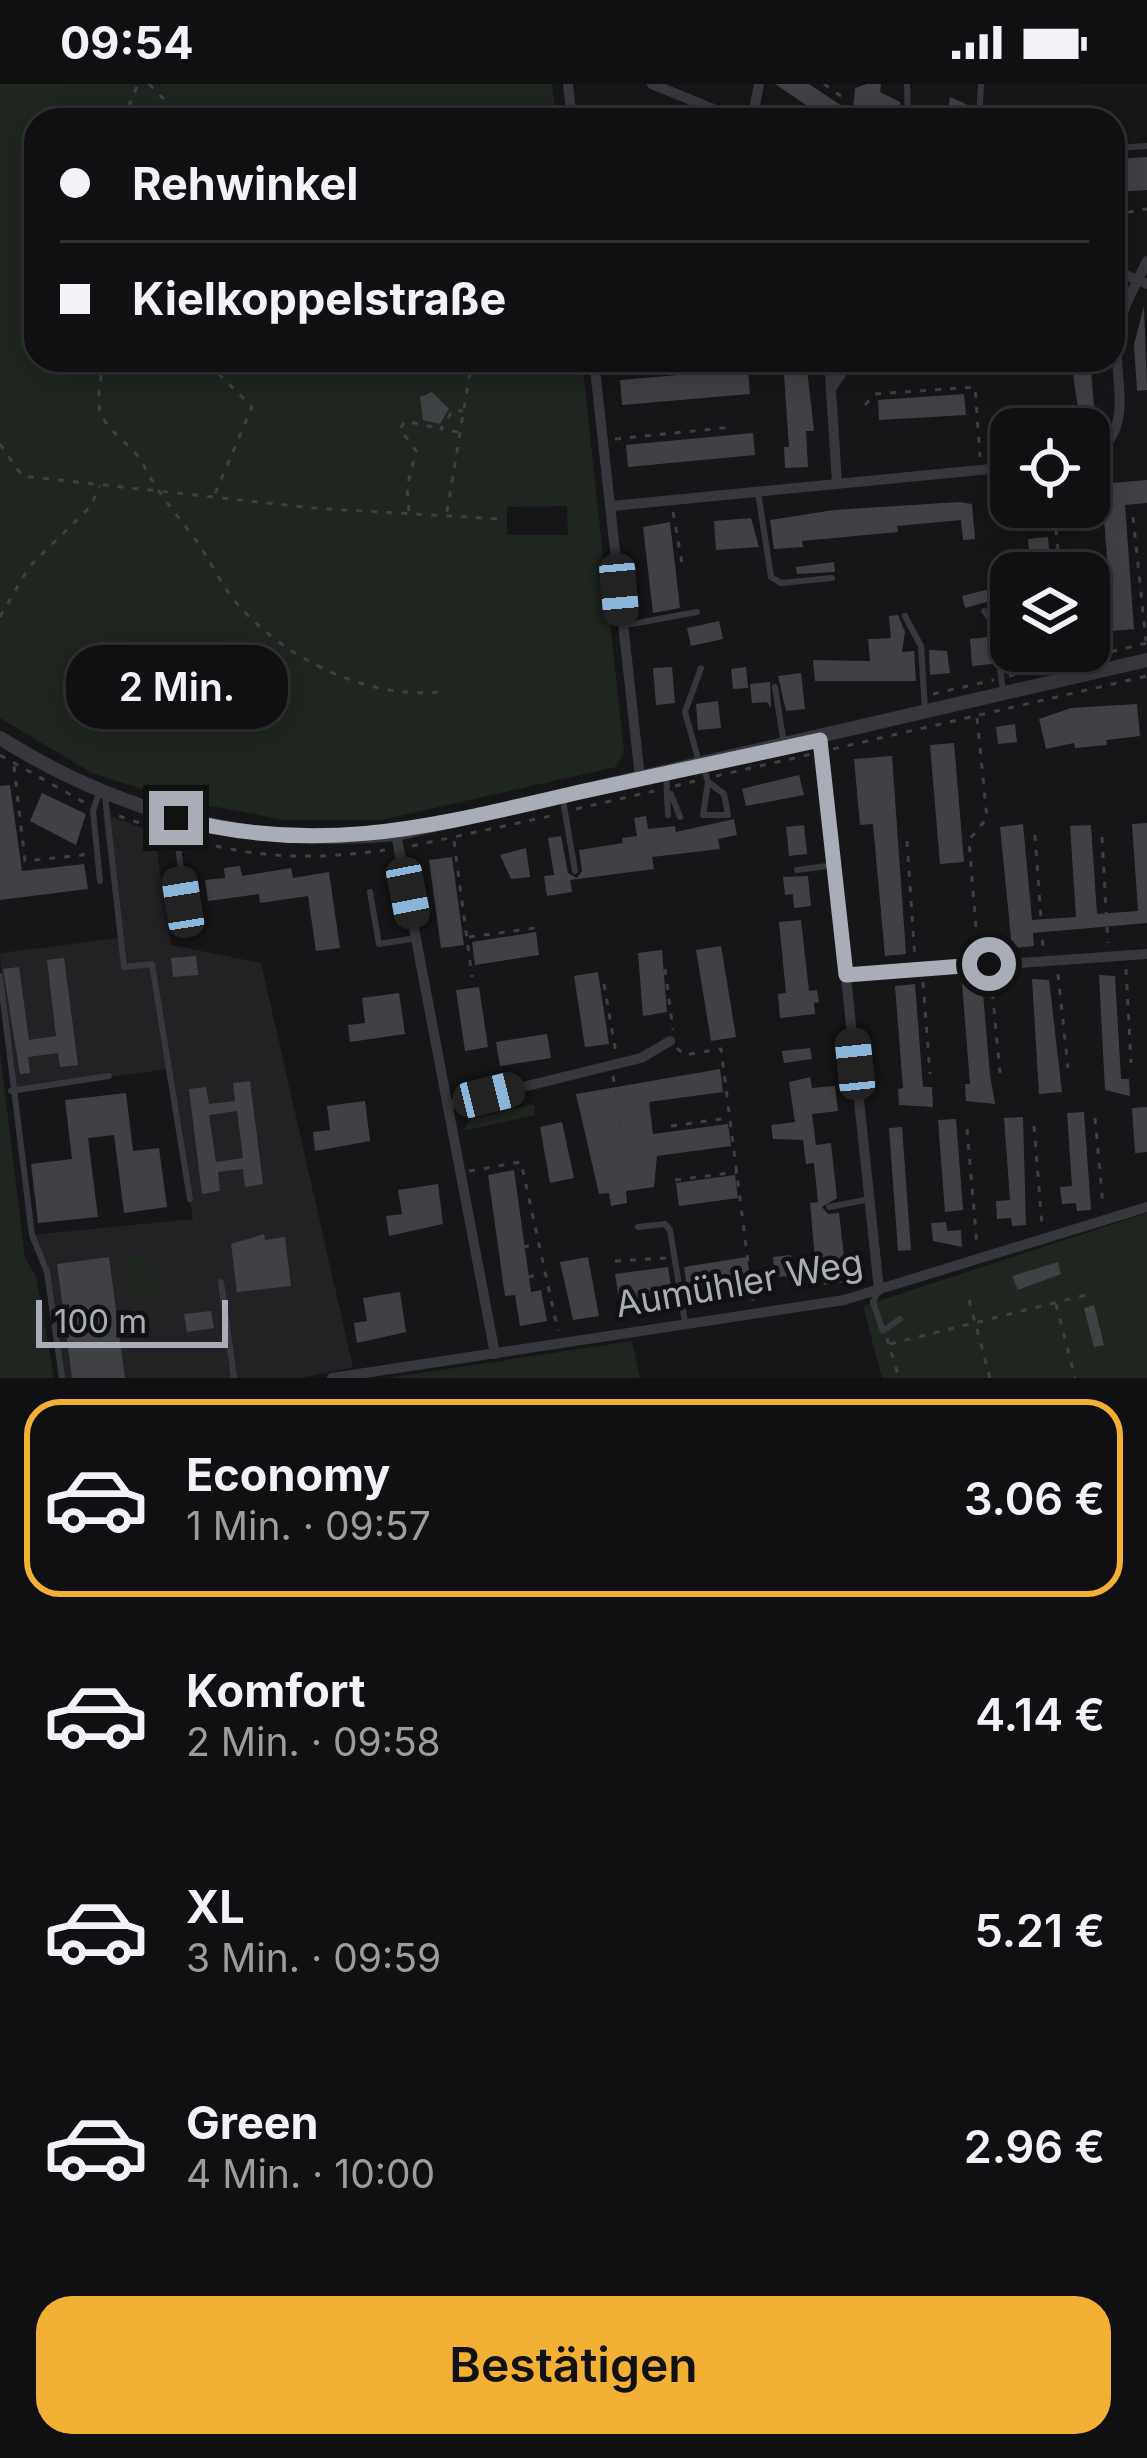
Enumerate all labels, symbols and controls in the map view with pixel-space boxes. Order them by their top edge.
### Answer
text: 09:54 [60,15,194,70]
text: Rehwinkel [132,156,358,211]
text: Kielkoppelstraße [132,271,506,326]
map controls [990,408,1110,672]
button: locate [990,408,1110,528]
button: layers [990,552,1110,672]
car [598,553,640,627]
callout: 2 Min. [65,644,287,728]
text: 2 Min. [119,663,235,710]
route end [149,791,203,845]
car [383,854,433,932]
car [160,864,206,940]
route start [962,937,1016,991]
car [833,1026,877,1102]
car [450,1069,528,1121]
street label: Aumühler Weg [612,1240,866,1326]
scale bar [36,1294,228,1347]
text: 100 m [54,1301,147,1341]
icon: car [42,1444,150,1552]
text: Economy [186,1447,390,1502]
text: 3.06 € [964,1471,1105,1526]
text: 1 Min. · 09:57 [186,1502,431,1549]
icon: car [42,1660,150,1768]
text: Komfort [186,1663,365,1718]
text: 4.14 € [975,1687,1105,1742]
text: 2 Min. · 09:58 [186,1718,441,1765]
icon: car [42,1876,150,1984]
text: XL [186,1879,245,1934]
text: 5.21 € [975,1903,1105,1958]
text: 3 Min. · 09:59 [186,1934,441,1981]
icon: car [42,2092,150,2200]
text: Green [186,2095,319,2150]
text: 2.96 € [964,2119,1105,2174]
text: 4 Min. · 10:00 [186,2150,435,2197]
button: Bestätigen [36,2296,1111,2434]

